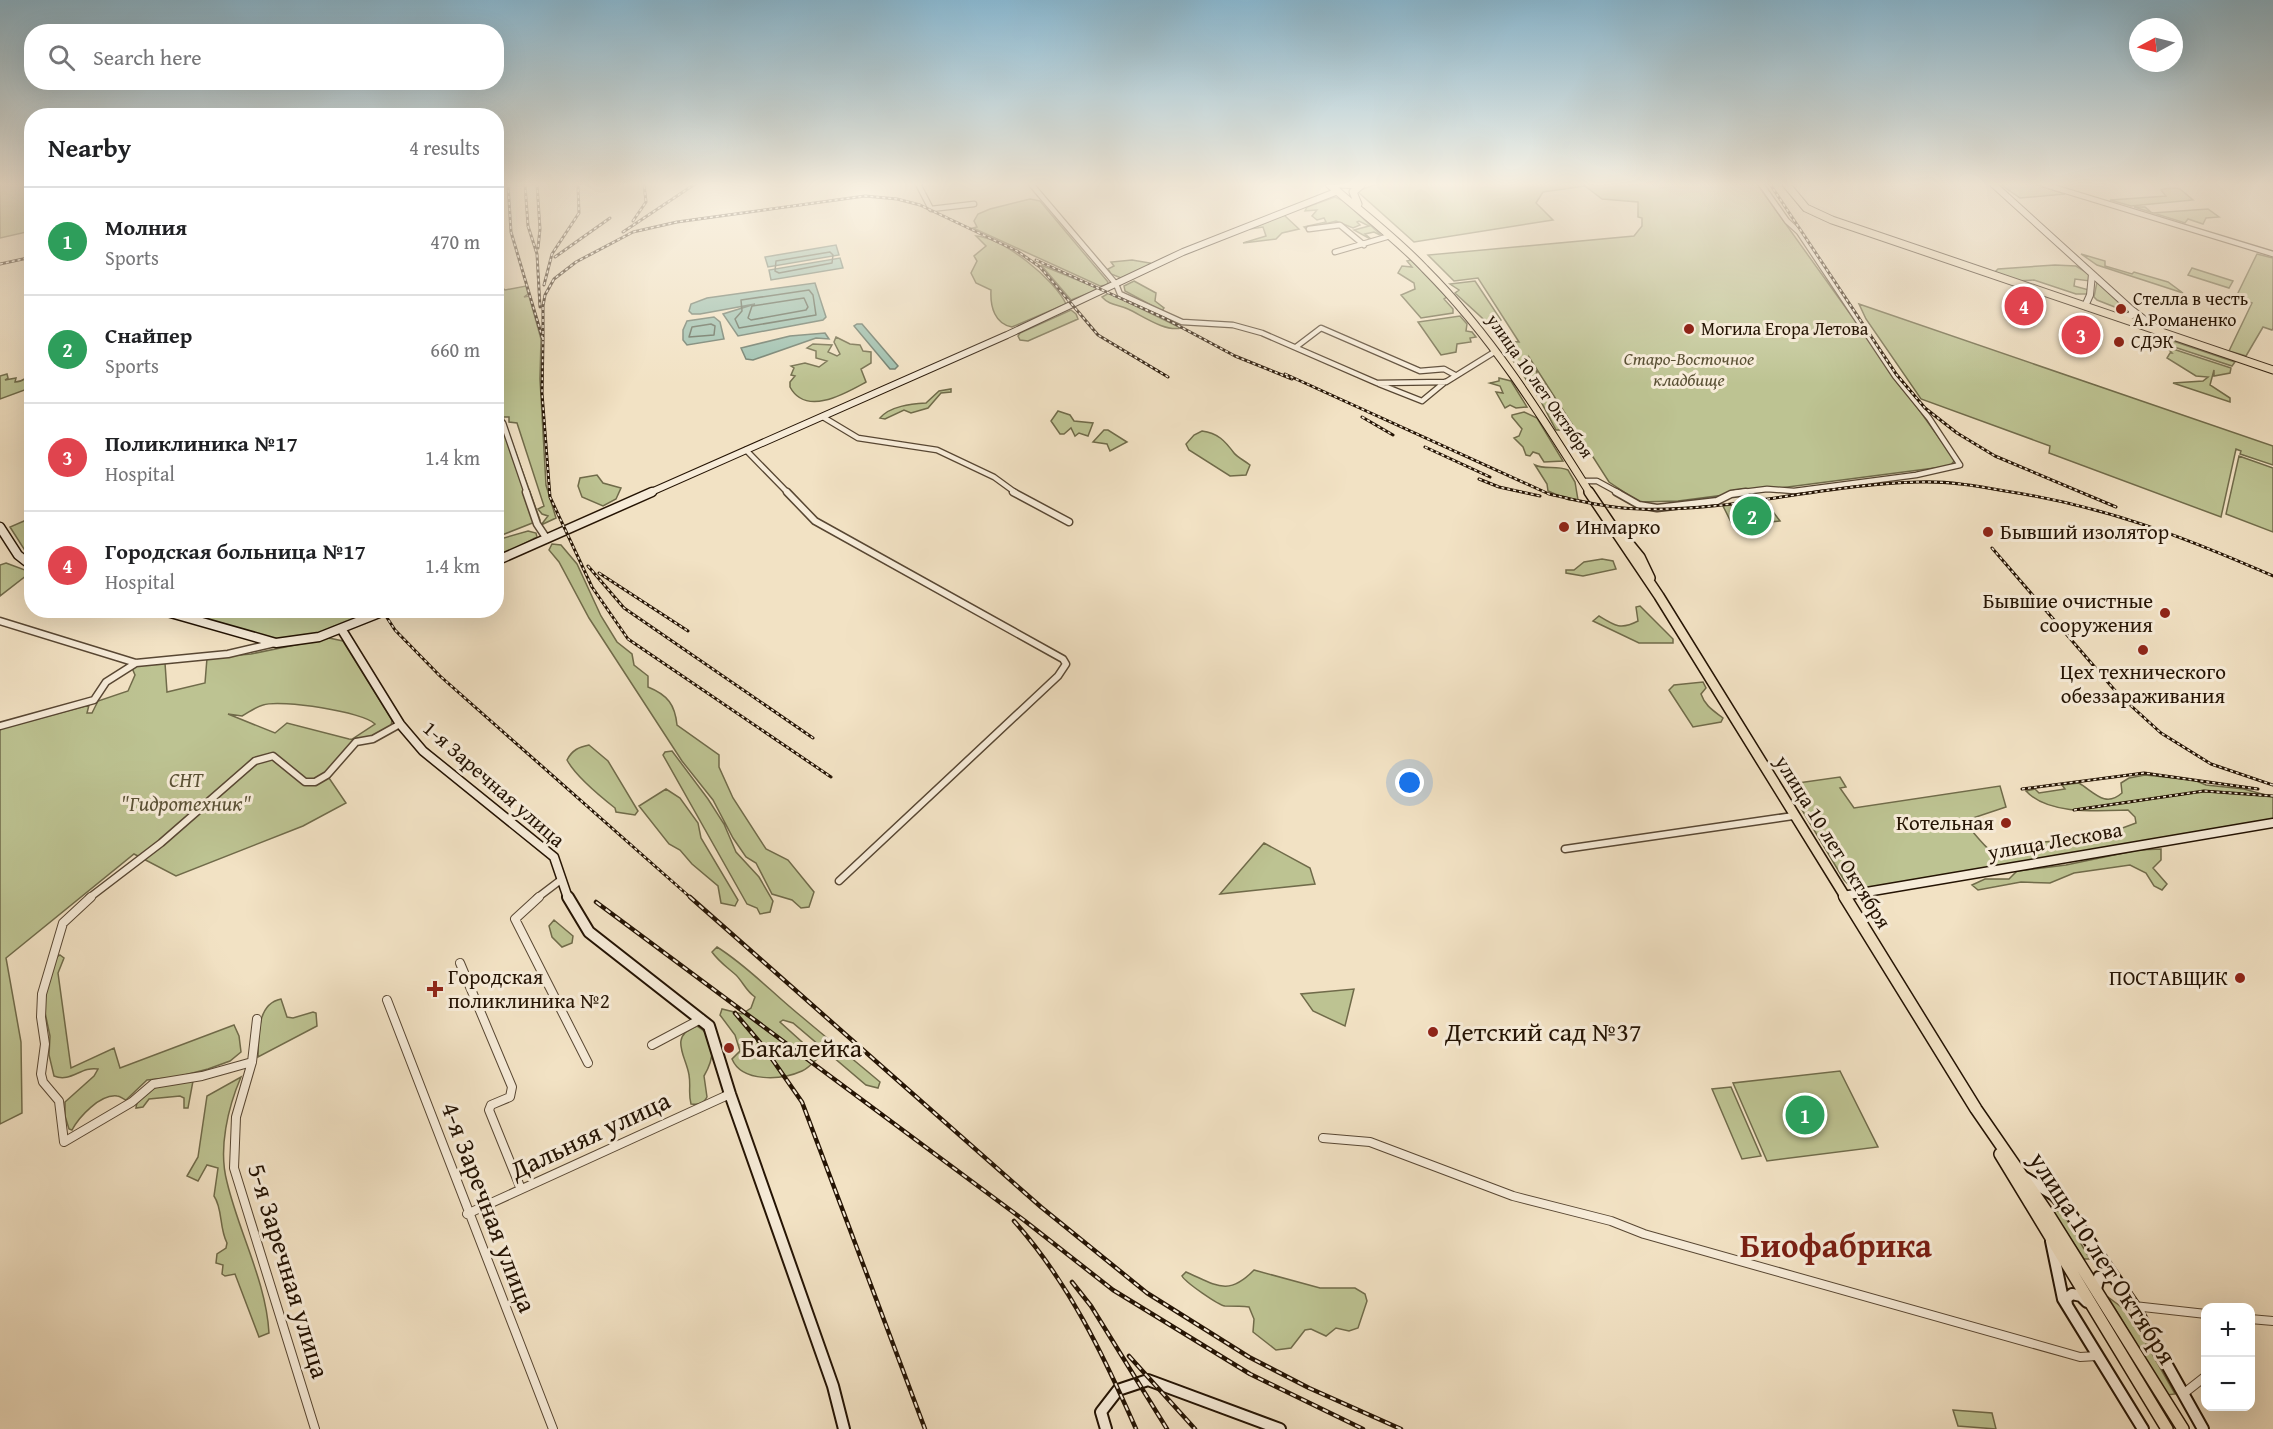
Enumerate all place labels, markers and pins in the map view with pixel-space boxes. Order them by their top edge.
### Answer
pin: 4 [2004,284,2044,328]
place label: Стелла в честь А.Романенко [2133,285,2248,333]
marker: Стелла в честь А.Романенко [2114,302,2128,316]
pin: 3 [2062,312,2100,358]
place label: Могила Егора Летова [1701,315,1869,342]
marker: Могила Егора Летова [1682,322,1696,336]
place label: СДЭК [2131,328,2174,355]
marker: СДЭК [2112,335,2126,349]
pin: 2 [1732,494,1772,538]
place label: Инмарко [1576,511,1660,542]
place label: Бывший изолятор [2000,516,2169,547]
marker: Инмарко [1557,520,1571,534]
marker: Бывший изолятор [1981,525,1995,539]
place label: Бывшие очистные сооружения [1983,585,2153,640]
marker: Бывшие очистные сооружения [2158,606,2172,620]
marker: Цех технического обеззараживания [2136,643,2150,657]
place label: Цех технического обеззараживания [2060,656,2226,711]
place label: Котельная [1896,807,1994,838]
marker: Котельная [1999,816,2013,830]
place label: Городская поликлиника №2 [448,961,610,1016]
place label: ПОСТАВЩИК [2109,962,2228,993]
marker: ПОСТАВЩИК [2233,971,2247,985]
marker: Городская поликлиника №2 [426,980,444,998]
place label: Детский сад №37 [1444,1012,1642,1051]
marker: Детский сад №37 [1426,1025,1440,1039]
place label: Бакалейка [741,1028,863,1067]
marker: Бакалейка [722,1041,736,1055]
pin: 1 [1786,1092,1824,1138]

